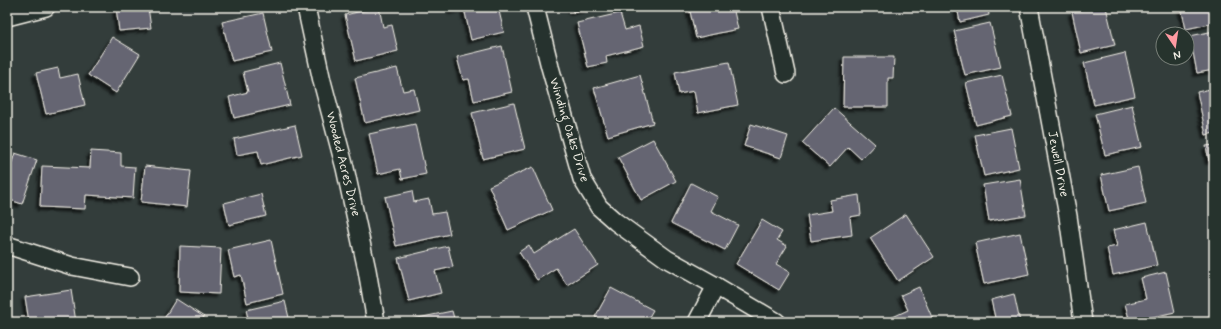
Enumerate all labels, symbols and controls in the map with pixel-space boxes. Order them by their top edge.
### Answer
north arrow [1155,26,1195,66]
text: N [1172,47,1182,62]
street label: Winding Oaks Drive [543,76,593,185]
street label: Wooded Acres Drive [322,110,364,218]
street label: Jewell Drive [1043,130,1073,199]

